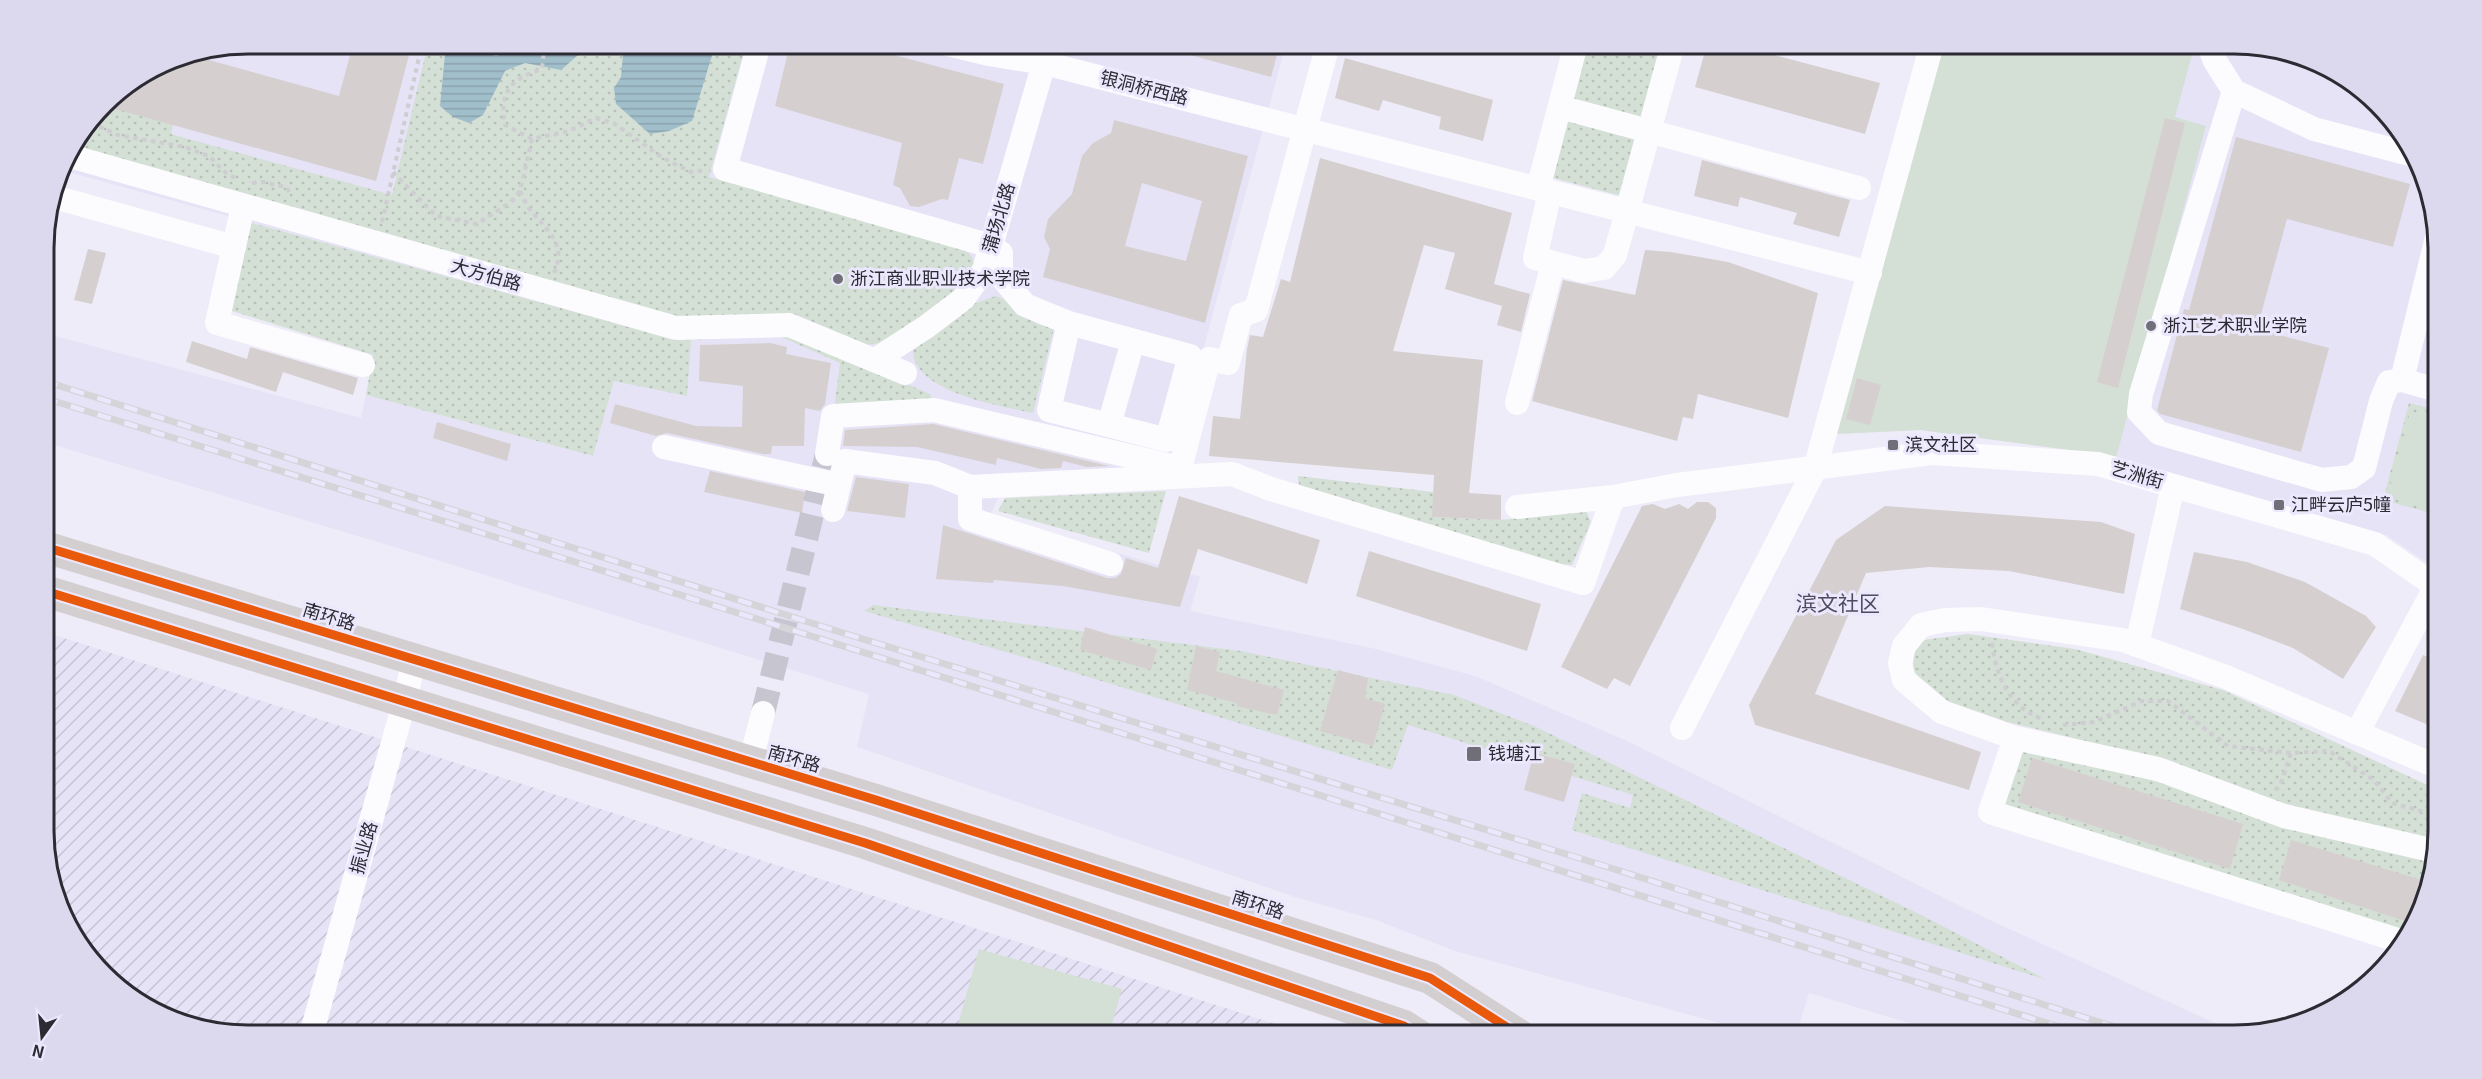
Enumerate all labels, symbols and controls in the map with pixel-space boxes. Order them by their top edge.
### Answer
street label: 银洞桥西路 [1098,63,1191,110]
street label: 蒲场北路 [975,179,1019,256]
street label: 大方伯路 [448,251,525,295]
place label: 浙江商业职业技术学院 [850,264,1030,290]
marker: 浙江商业职业技术学院 [831,272,845,286]
place label: 浙江艺术职业学院 [2163,311,2307,337]
marker: 浙江艺术职业学院 [2144,319,2158,333]
place label: 滨文社区 [1905,430,1977,456]
marker: 滨文社区 [1886,438,1900,452]
street label: 艺洲街 [2108,453,2167,493]
place label: 江畔云庐5幢 [2291,490,2391,516]
marker: 江畔云庐5幢 [2272,498,2286,512]
district label: 滨文社区 [1796,587,1880,617]
street label: 南环路 [300,595,359,635]
street label: 南环路 [765,737,824,777]
place label: 钱塘江 [1488,739,1542,765]
marker: 钱塘江 [1465,745,1483,763]
street label: 振业路 [342,818,382,877]
street label: 南环路 [1229,882,1288,924]
north arrow [12,1007,72,1067]
text: N [29,1039,47,1066]

